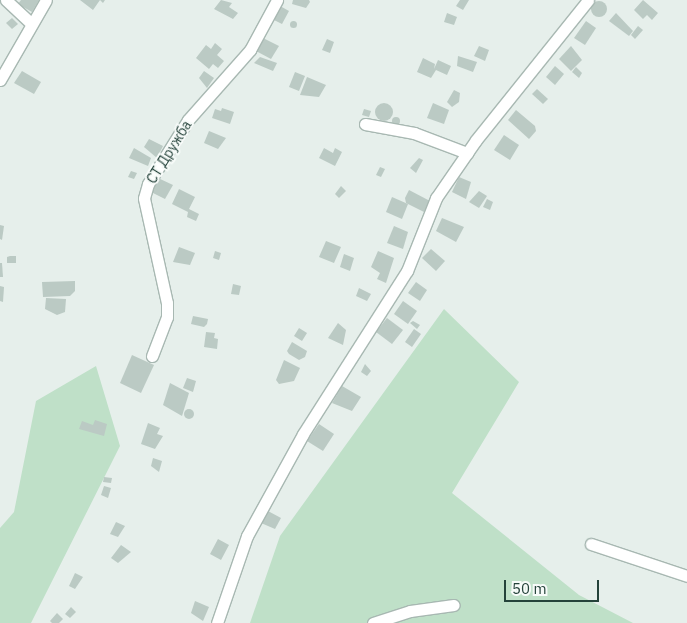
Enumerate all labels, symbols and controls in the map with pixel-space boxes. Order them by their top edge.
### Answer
street label: СТ Дружба [143,117,195,187]
scale bar [507,570,602,602]
text: 50 m [512,579,547,598]

